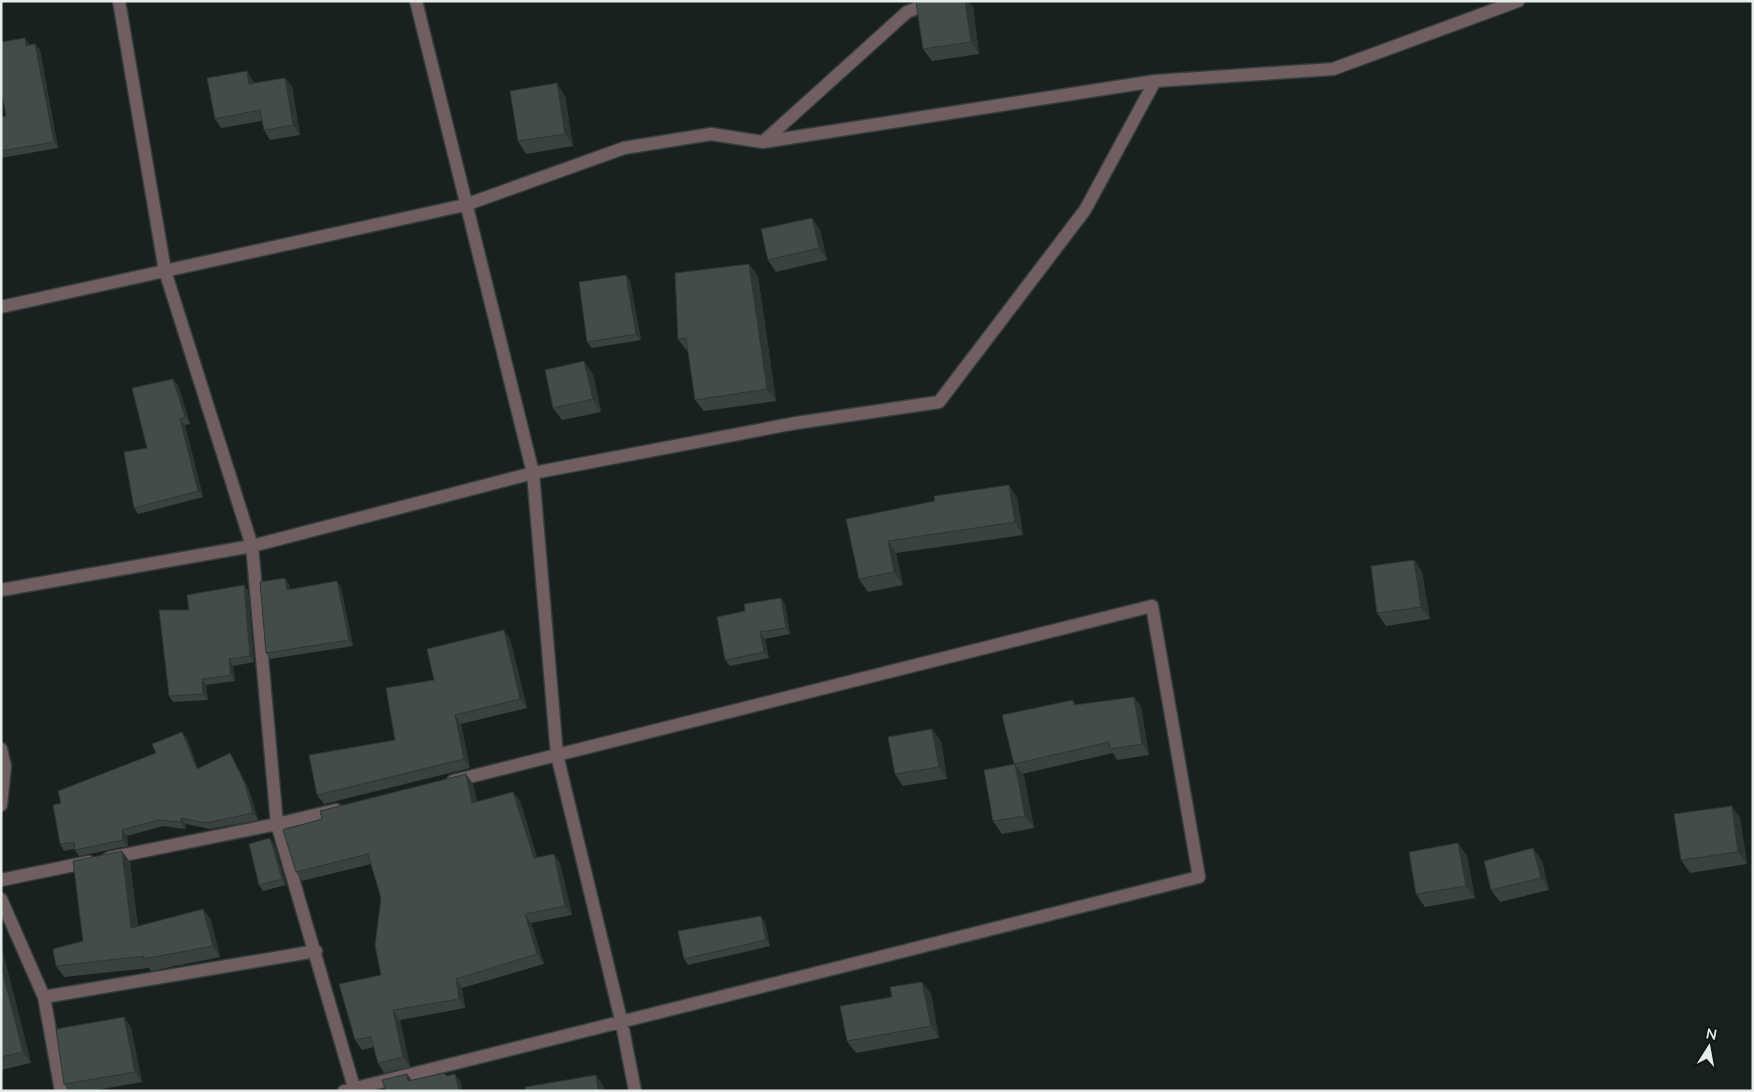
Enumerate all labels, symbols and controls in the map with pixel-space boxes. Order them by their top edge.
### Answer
north arrow [1684,1022,1734,1072]
text: N [1705,1024,1718,1043]

